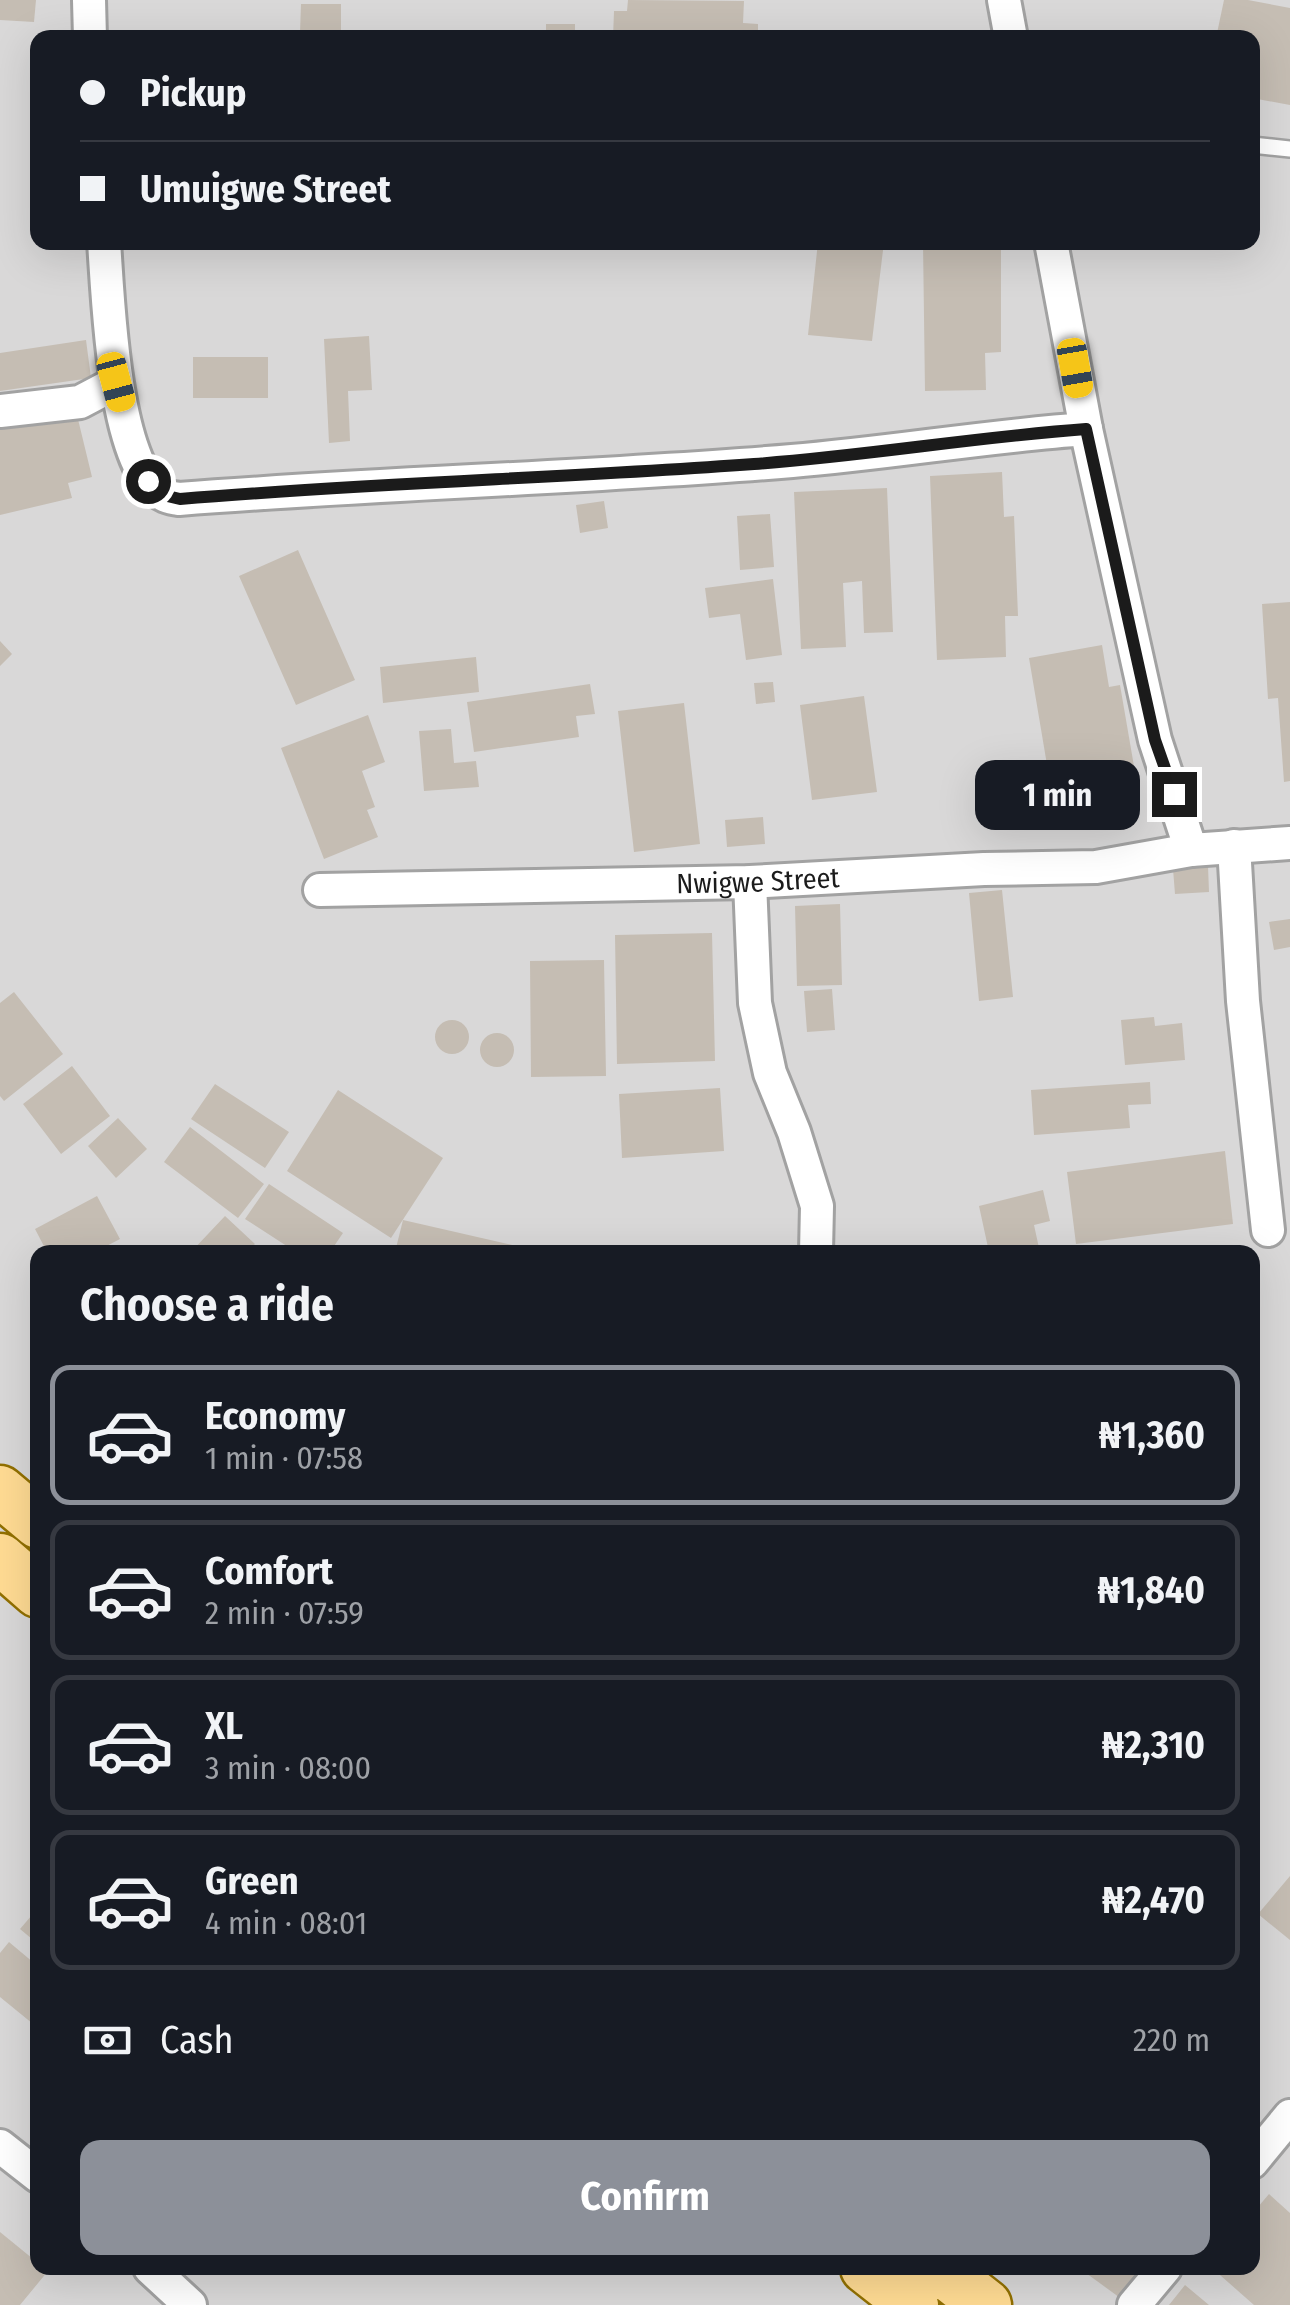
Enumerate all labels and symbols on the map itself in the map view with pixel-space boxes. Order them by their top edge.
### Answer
car [1055,336,1095,400]
car [94,349,138,415]
route start [126,459,171,504]
callout: 1 min [974,759,1139,829]
route end [1152,772,1197,817]
street label: Nwigwe Street [676,861,841,900]

